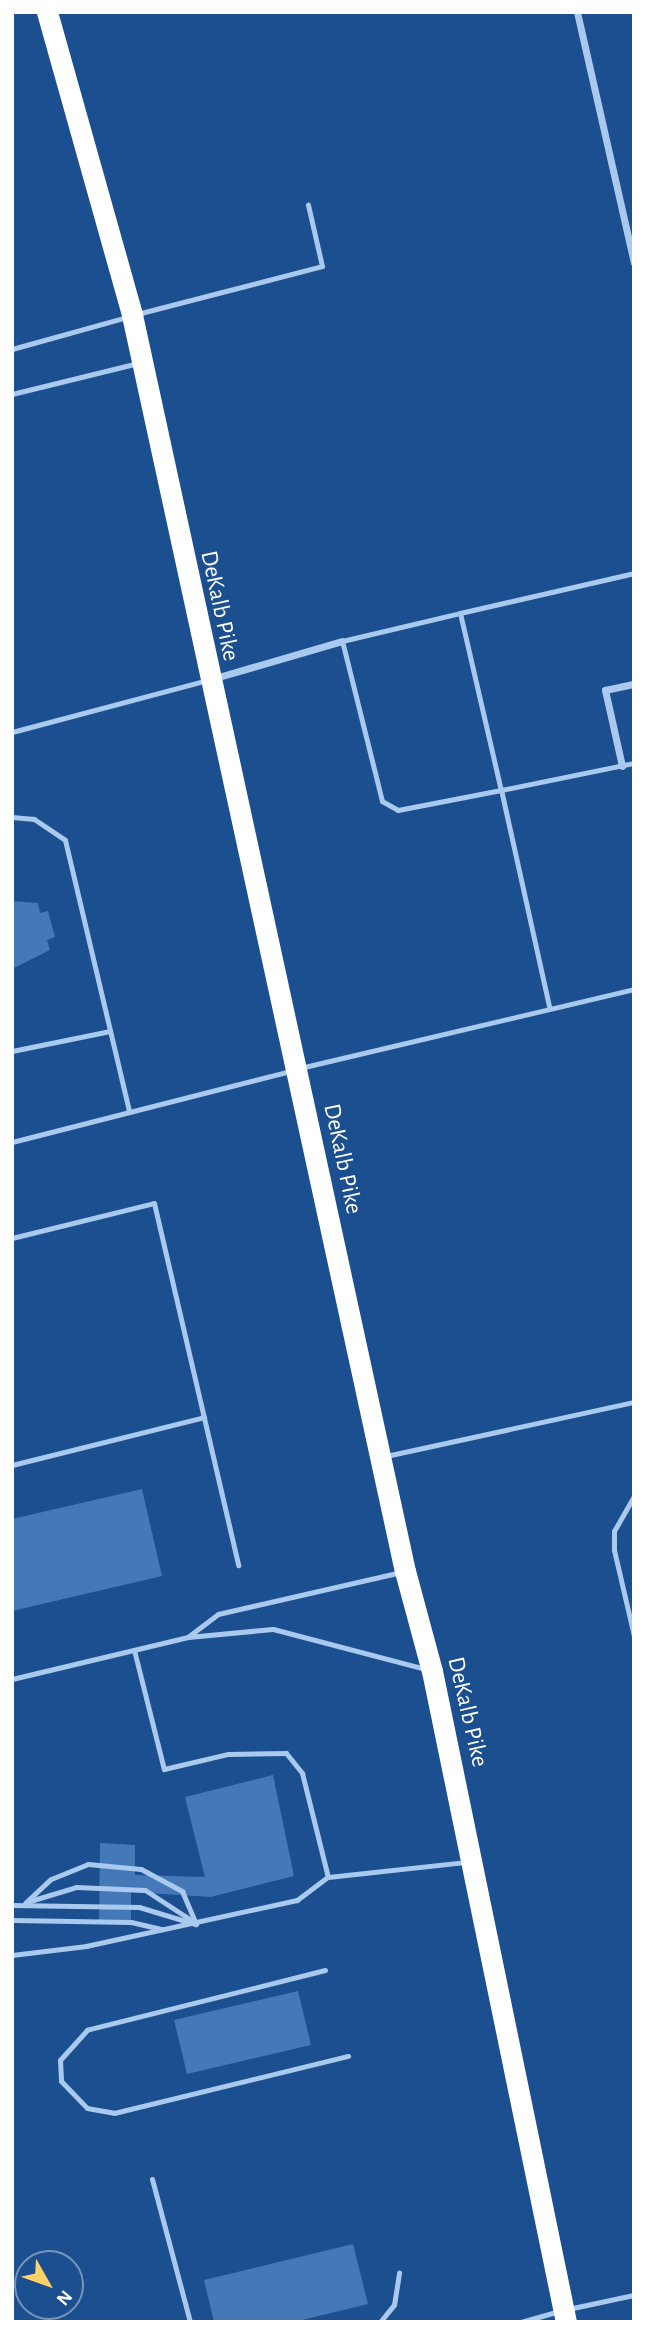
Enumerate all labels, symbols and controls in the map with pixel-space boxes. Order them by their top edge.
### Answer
street label: DeKalb Pike [193,548,245,664]
street label: DeKalb Pike [316,1101,368,1217]
street label: DeKalb Pike [440,1654,494,1770]
north arrow [14,2250,84,2320]
text: N [52,2286,75,2309]

